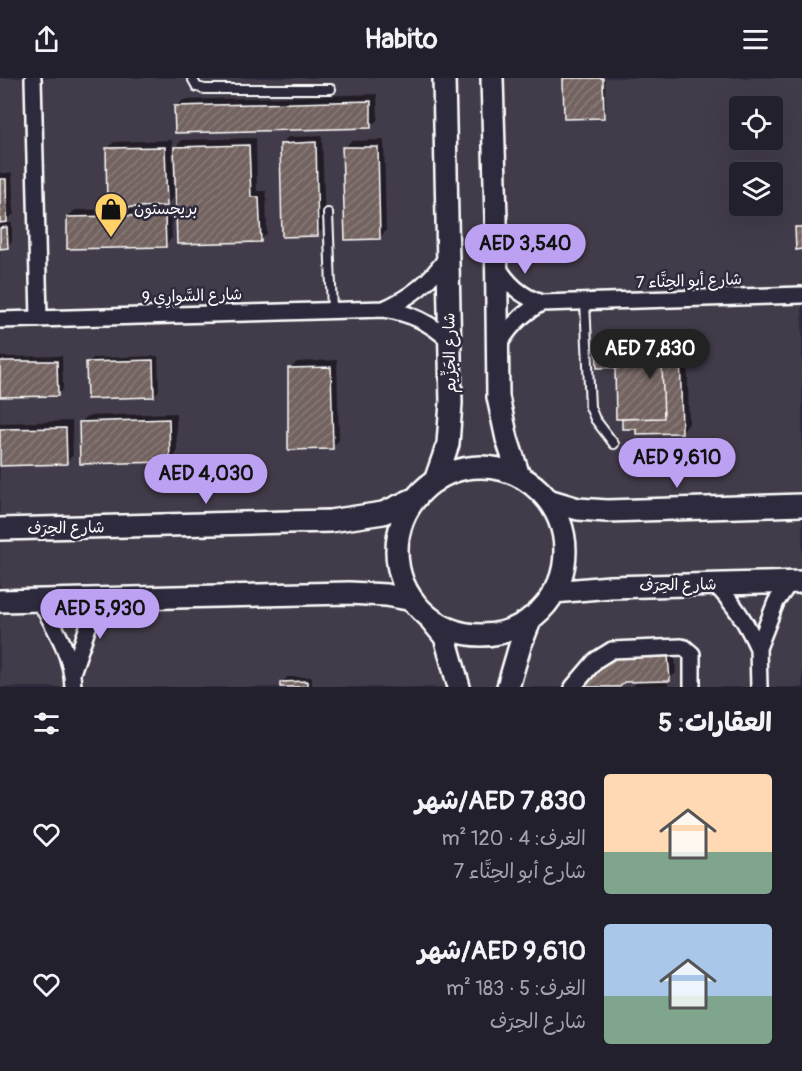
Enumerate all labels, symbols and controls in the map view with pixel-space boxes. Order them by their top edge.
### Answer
icon: share [30,23,63,56]
text: Habito [364,23,438,56]
icon: menu [739,23,772,56]
map controls [729,96,783,216]
button: locate [729,96,783,150]
button: layers [729,162,783,216]
shop icon: بريجستون [93,191,129,238]
place label: بريجستون [134,199,197,219]
pin: AED 3,540 [456,224,594,275]
text: AED 3,540 [479,231,571,256]
street label: شارع أبو الحِنَّاء 7 [636,269,742,294]
street label: شارع السَّوارِي 9 [141,284,243,309]
street label: شارع الجَزِّيم [438,313,463,393]
pin: AED 7,830 [581,329,719,380]
text: AED 7,830 [605,336,695,361]
pin: AED 9,610 [608,438,746,489]
text: AED 9,610 [633,445,721,470]
pin: AED 4,030 [137,454,275,505]
text: AED 4,030 [158,461,254,486]
street label: شارع الحِرَف [27,517,105,540]
street label: شارع الحِرَف [639,574,717,597]
pin: AED 5,930 [31,589,169,640]
text: AED 5,930 [54,596,146,621]
icon: filters [30,707,63,740]
text: العقارات: 5 [658,707,772,739]
text: AED 7,830/شهر [415,785,586,817]
icon: home [652,798,724,870]
icon: heart [30,818,63,851]
text: الغرف: 4 · 120 m² [442,826,586,851]
text: شارع أبو الحِنَّاء 7 [454,859,586,884]
text: AED 9,610/شهر [418,935,586,967]
icon: home [652,948,724,1020]
icon: heart [30,968,63,1001]
text: الغرف: 5 · 183 m² [446,976,586,1001]
text: شارع الحِرَف [490,1009,586,1034]

